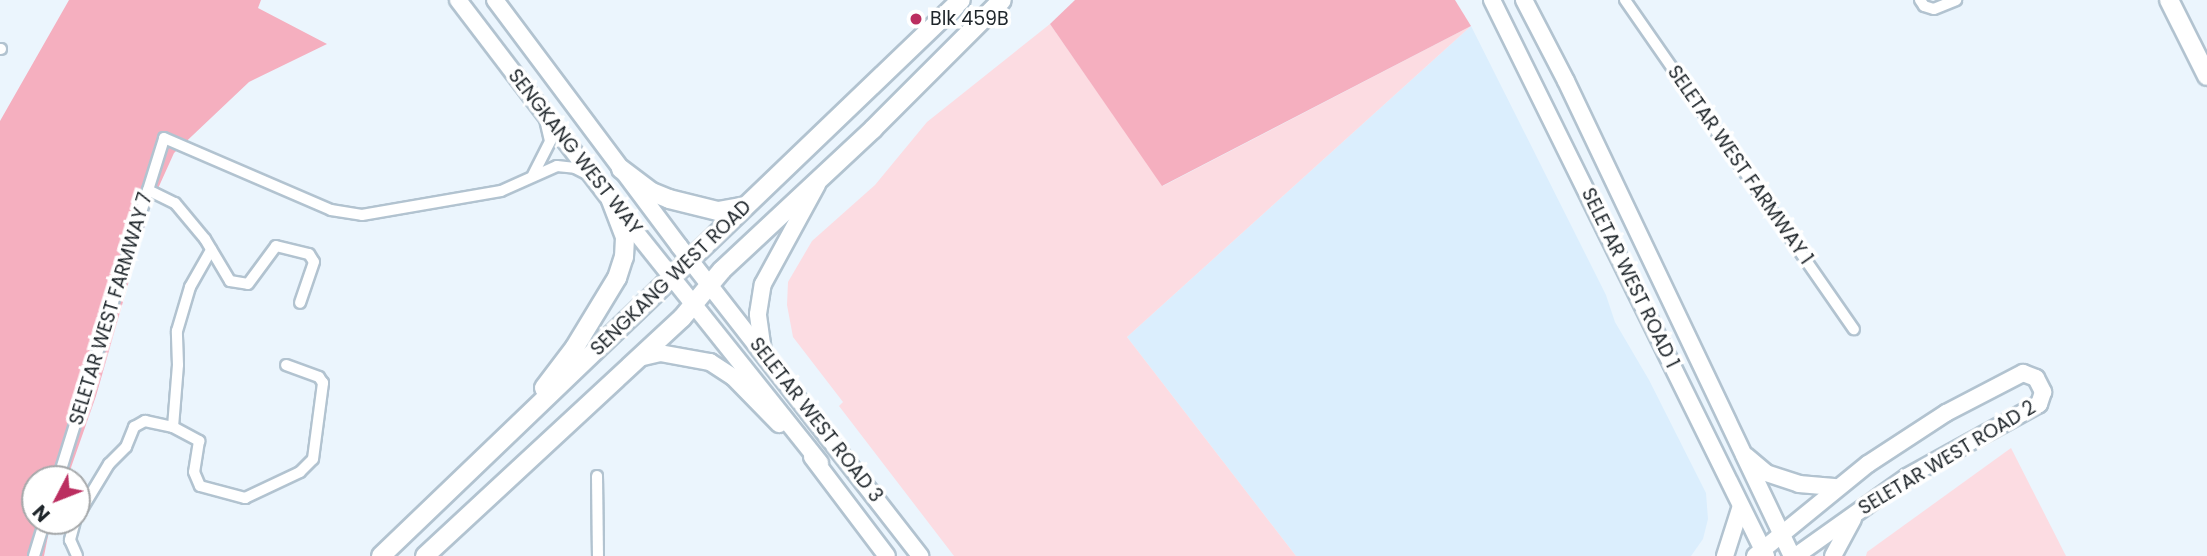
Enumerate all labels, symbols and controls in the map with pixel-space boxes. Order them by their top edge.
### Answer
place label: Blk 459B [930,8,1009,30]
marker: Blk 459B [908,11,924,27]
street label: SELETAR WEST FARMWAY 1 [1663,61,1817,269]
street label: SENGKANG WEST WAY [503,65,647,239]
street label: SELETAR WEST ROAD 1 [1577,184,1683,372]
street label: SELETAR WEST FARMWAY 7 [65,190,157,428]
street label: SENGKANG WEST ROAD [586,195,756,361]
street label: SELETAR WEST ROAD 3 [745,333,887,507]
street label: SELETAR WEST ROAD 2 [1855,396,2039,520]
north arrow [21,465,91,535]
text: N [27,499,56,527]

